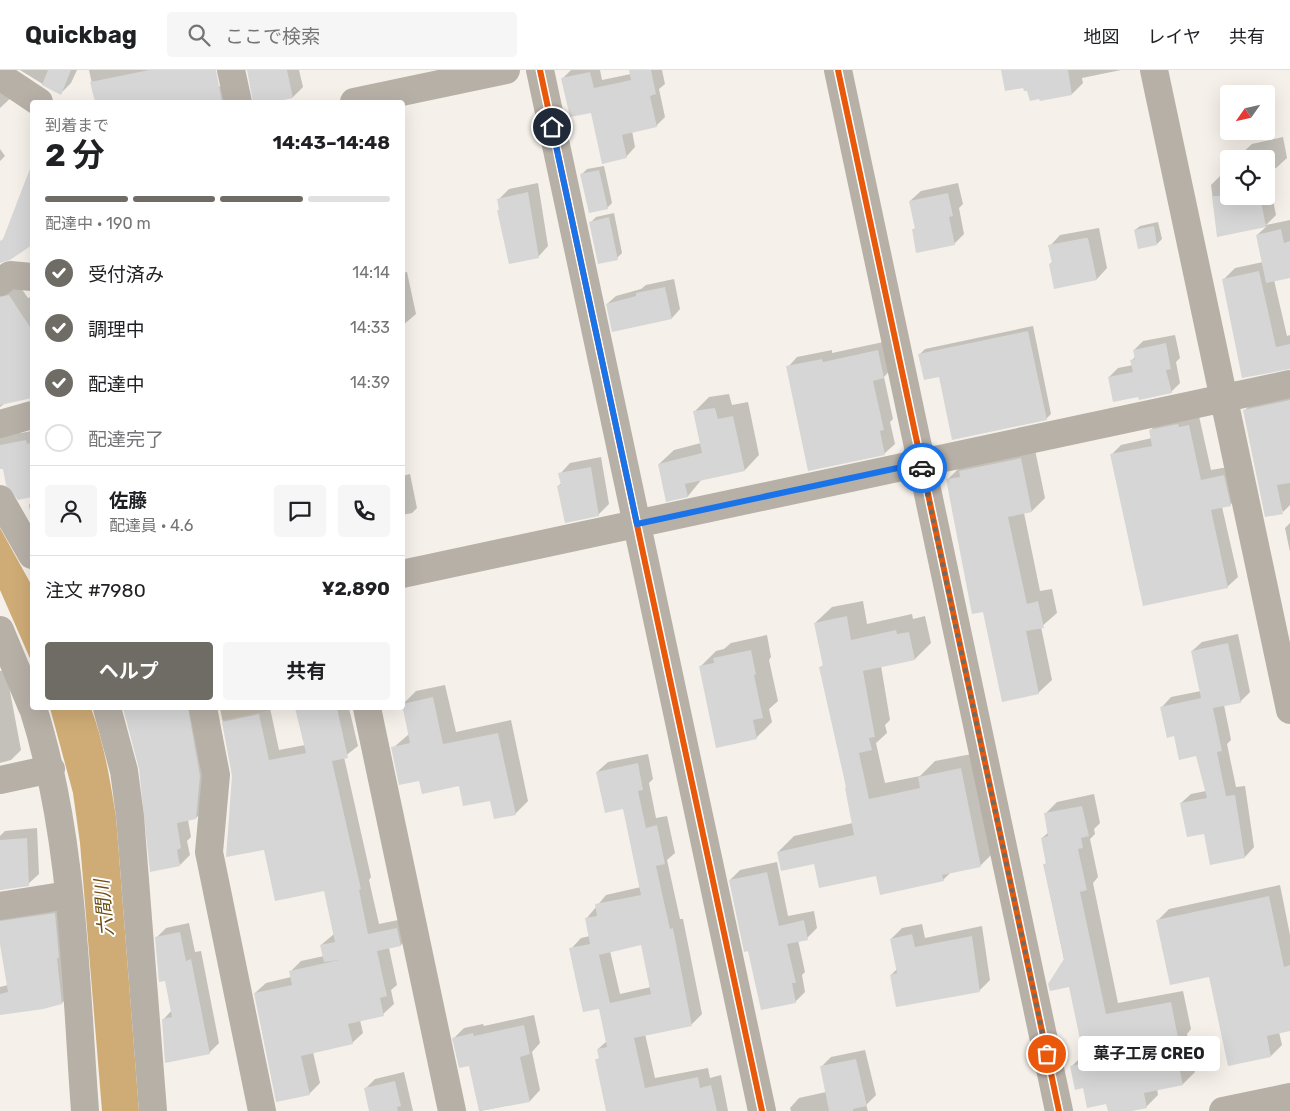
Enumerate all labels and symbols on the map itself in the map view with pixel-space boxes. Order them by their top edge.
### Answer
north arrow [1220,85,1275,140]
pin [531,106,573,148]
courier [897,443,947,493]
water label: 六間川 [90,877,118,937]
pin [1026,1033,1068,1075]
callout: 菓子工房 CREO [1077,1036,1220,1072]

